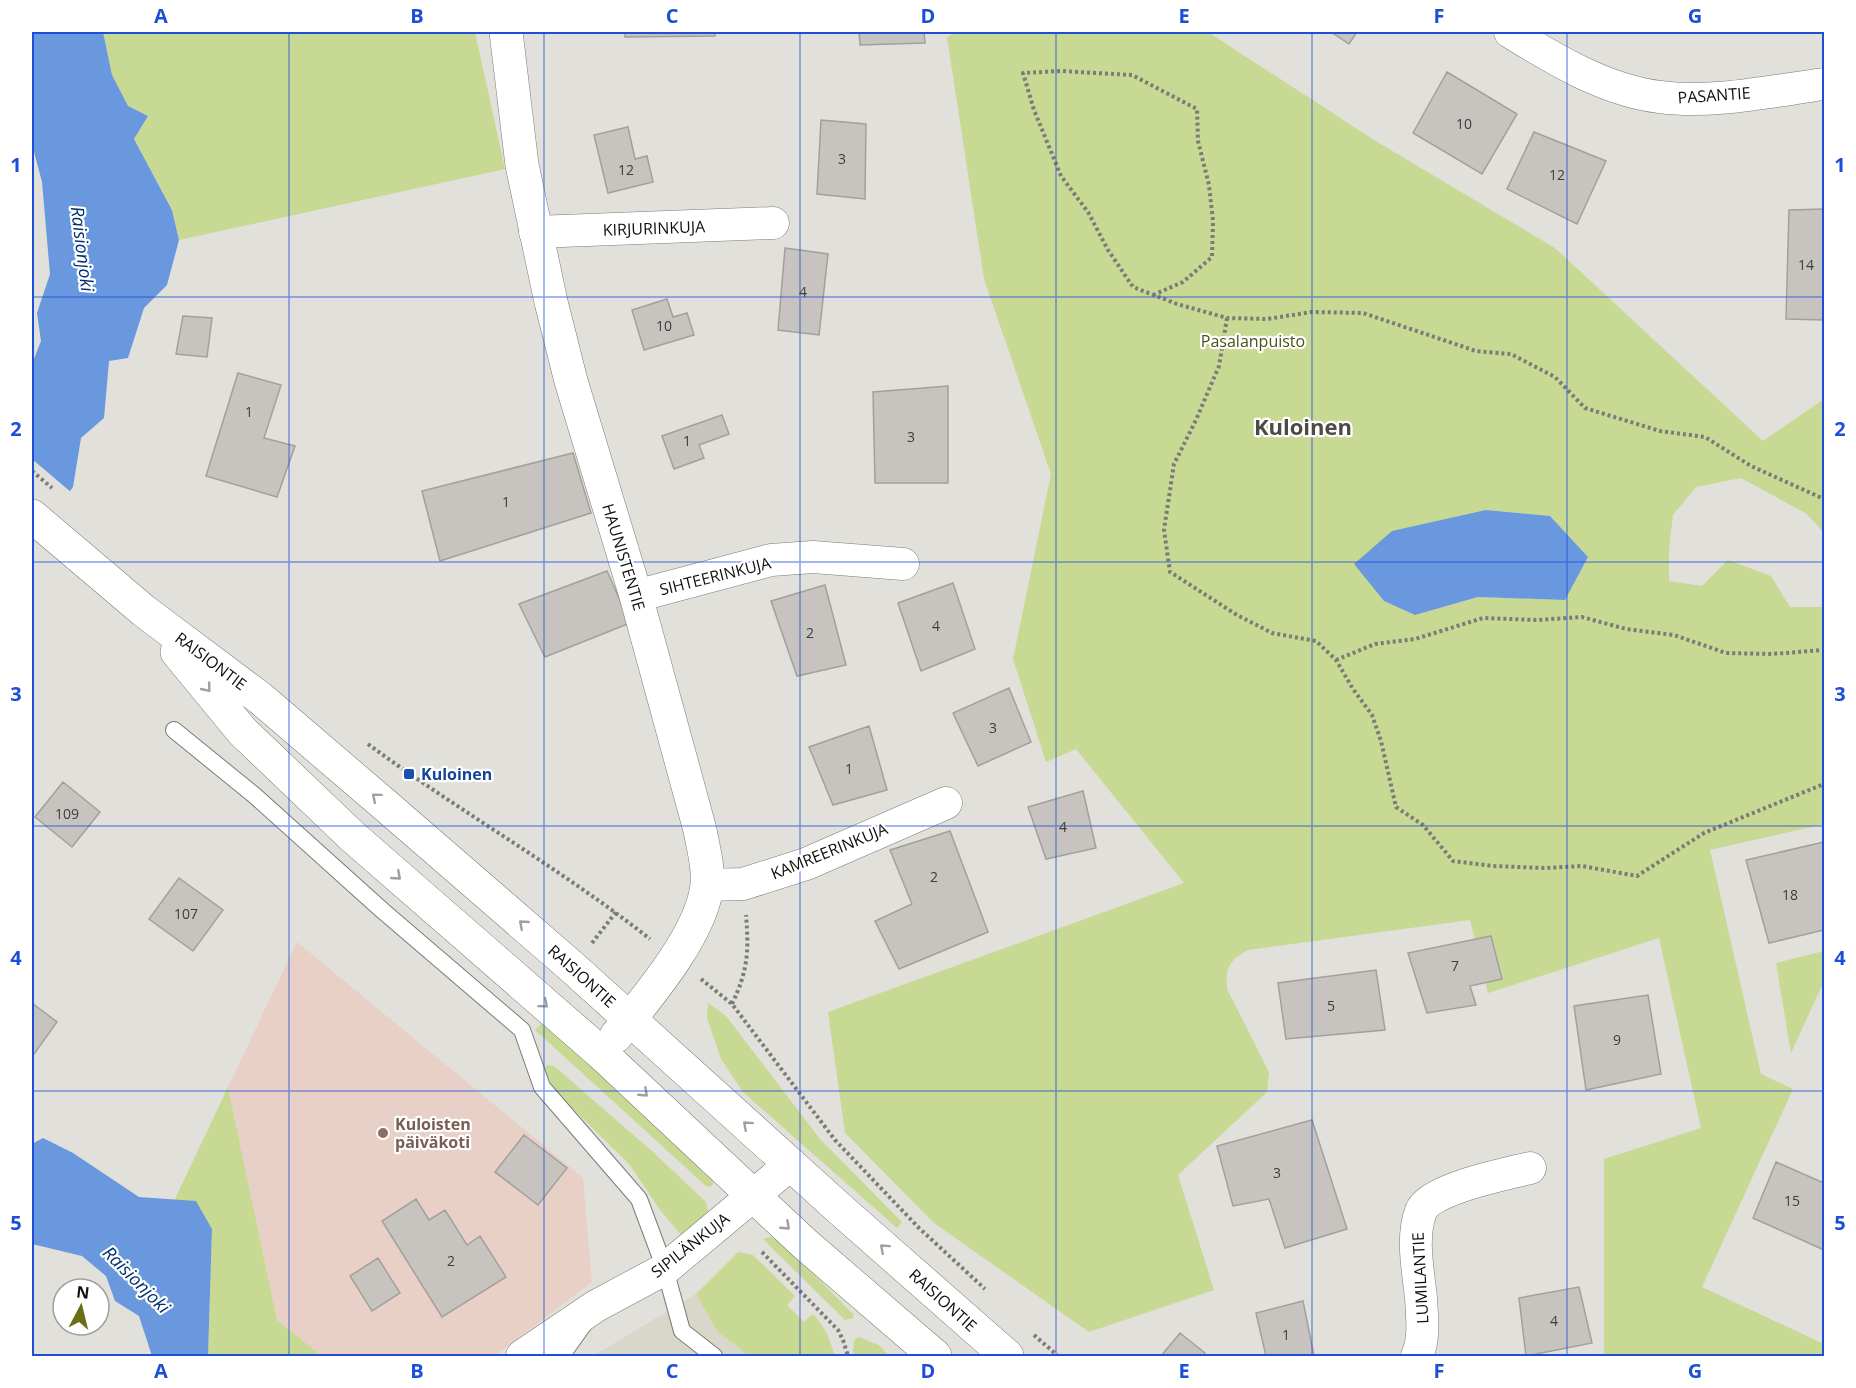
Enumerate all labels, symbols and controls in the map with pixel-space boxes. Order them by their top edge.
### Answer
text: A [154,2,168,29]
text: B [410,2,424,29]
text: C [666,2,679,29]
text: D [921,2,935,29]
text: E [1178,2,1190,29]
text: F [1434,2,1444,29]
text: G [1688,2,1702,29]
street label: PASANTIE [1677,81,1751,109]
house number: 10 [1456,114,1472,133]
house number: 3 [838,149,846,168]
text: 1 [10,151,22,178]
text: 1 [1834,151,1846,178]
house number: 12 [618,160,634,179]
house number: 12 [1549,165,1565,184]
water label: Raisionjoki [66,205,100,293]
street label: KIRJURINKUJA [602,215,706,241]
house number: 14 [1798,255,1814,274]
house number: 4 [799,282,807,301]
house number: 10 [656,316,672,335]
park label: Pasalanpuisto [1201,330,1305,352]
house number: 1 [245,402,253,421]
district label: Kuloinen [1254,411,1352,441]
text: 2 [10,415,22,442]
text: 2 [1834,415,1846,442]
house number: 3 [907,427,915,446]
house number: 1 [683,431,691,450]
house number: 1 [502,492,510,511]
street label: HAUNISTENTIE [597,501,651,613]
street label: SIHTEERINKUJA [657,551,774,600]
house number: 4 [932,616,940,635]
house number: 2 [806,623,814,642]
street label: RAISIONTIE [171,627,251,695]
text: 3 [10,680,22,707]
text: 3 [1834,680,1846,707]
one-way arrow [200,682,211,693]
house number: 3 [989,718,997,737]
house number: 1 [845,759,853,778]
place label: Kuloinen [421,763,492,785]
marker: Kuloinen [402,767,416,781]
one-way arrow [372,793,383,804]
house number: 109 [55,804,79,823]
street label: KAMREERINKUJA [767,817,892,884]
house number: 4 [1059,817,1067,836]
house number: 2 [930,867,938,886]
one-way arrow [391,868,402,879]
house number: 18 [1782,885,1798,904]
house number: 107 [174,904,198,923]
one-way arrow [519,920,530,931]
street label: RAISIONTIE [543,940,621,1012]
text: 4 [10,944,22,971]
text: 4 [1834,944,1846,971]
house number: 7 [1451,956,1459,975]
house number: 5 [1327,996,1335,1015]
one-way arrow [537,997,548,1008]
house number: 9 [1613,1030,1621,1049]
one-way arrow [637,1086,647,1097]
place label: Kuloisten päiväkoti [395,1113,471,1153]
one-way arrow [743,1121,754,1132]
marker: Kuloisten päiväkoti [376,1126,390,1140]
house number: 3 [1273,1163,1281,1182]
house number: 15 [1784,1191,1800,1210]
street label: SIPILÄNKUJA [646,1207,734,1283]
text: 5 [10,1209,22,1236]
text: 5 [1834,1209,1846,1236]
one-way arrow [780,1219,790,1230]
street label: LUMILANTIE [1407,1232,1433,1324]
water label: Raisionjoki [98,1240,176,1318]
one-way arrow [880,1244,891,1255]
house number: 2 [447,1251,455,1270]
street label: RAISIONTIE [904,1264,982,1336]
north arrow [51,1277,111,1337]
text: N [75,1280,91,1304]
house number: 4 [1550,1311,1558,1330]
house number: 1 [1282,1325,1290,1344]
text: A [154,1357,168,1384]
text: B [410,1357,424,1384]
text: C [666,1357,679,1384]
text: D [921,1357,935,1384]
text: E [1178,1357,1190,1384]
text: F [1434,1357,1444,1384]
text: G [1688,1357,1702,1384]

